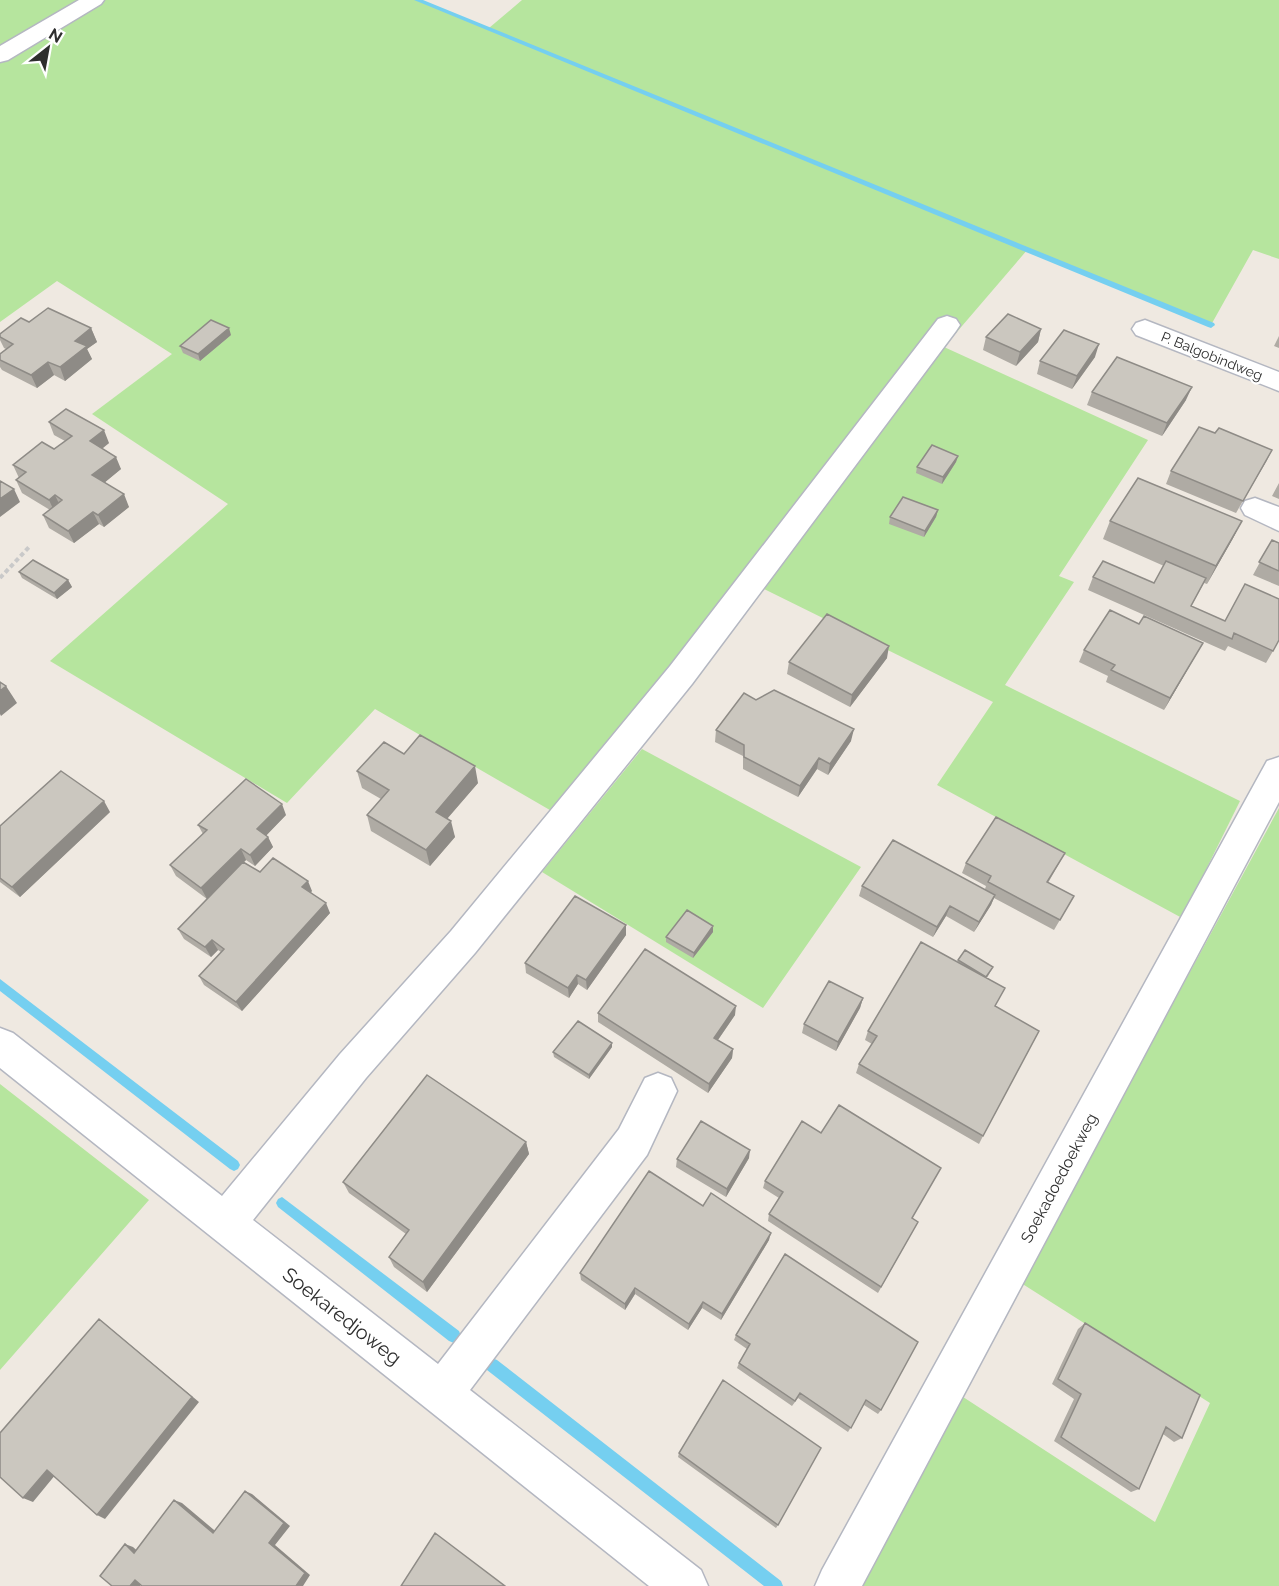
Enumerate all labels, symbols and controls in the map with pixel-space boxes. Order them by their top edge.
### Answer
north arrow [18,18,78,78]
text: N [45,24,66,47]
street label: P. Balgobindweg [1159,328,1265,384]
street label: Soekadoedoekweg [1017,1110,1101,1246]
street label: Soekaredjoweg [278,1262,406,1370]

